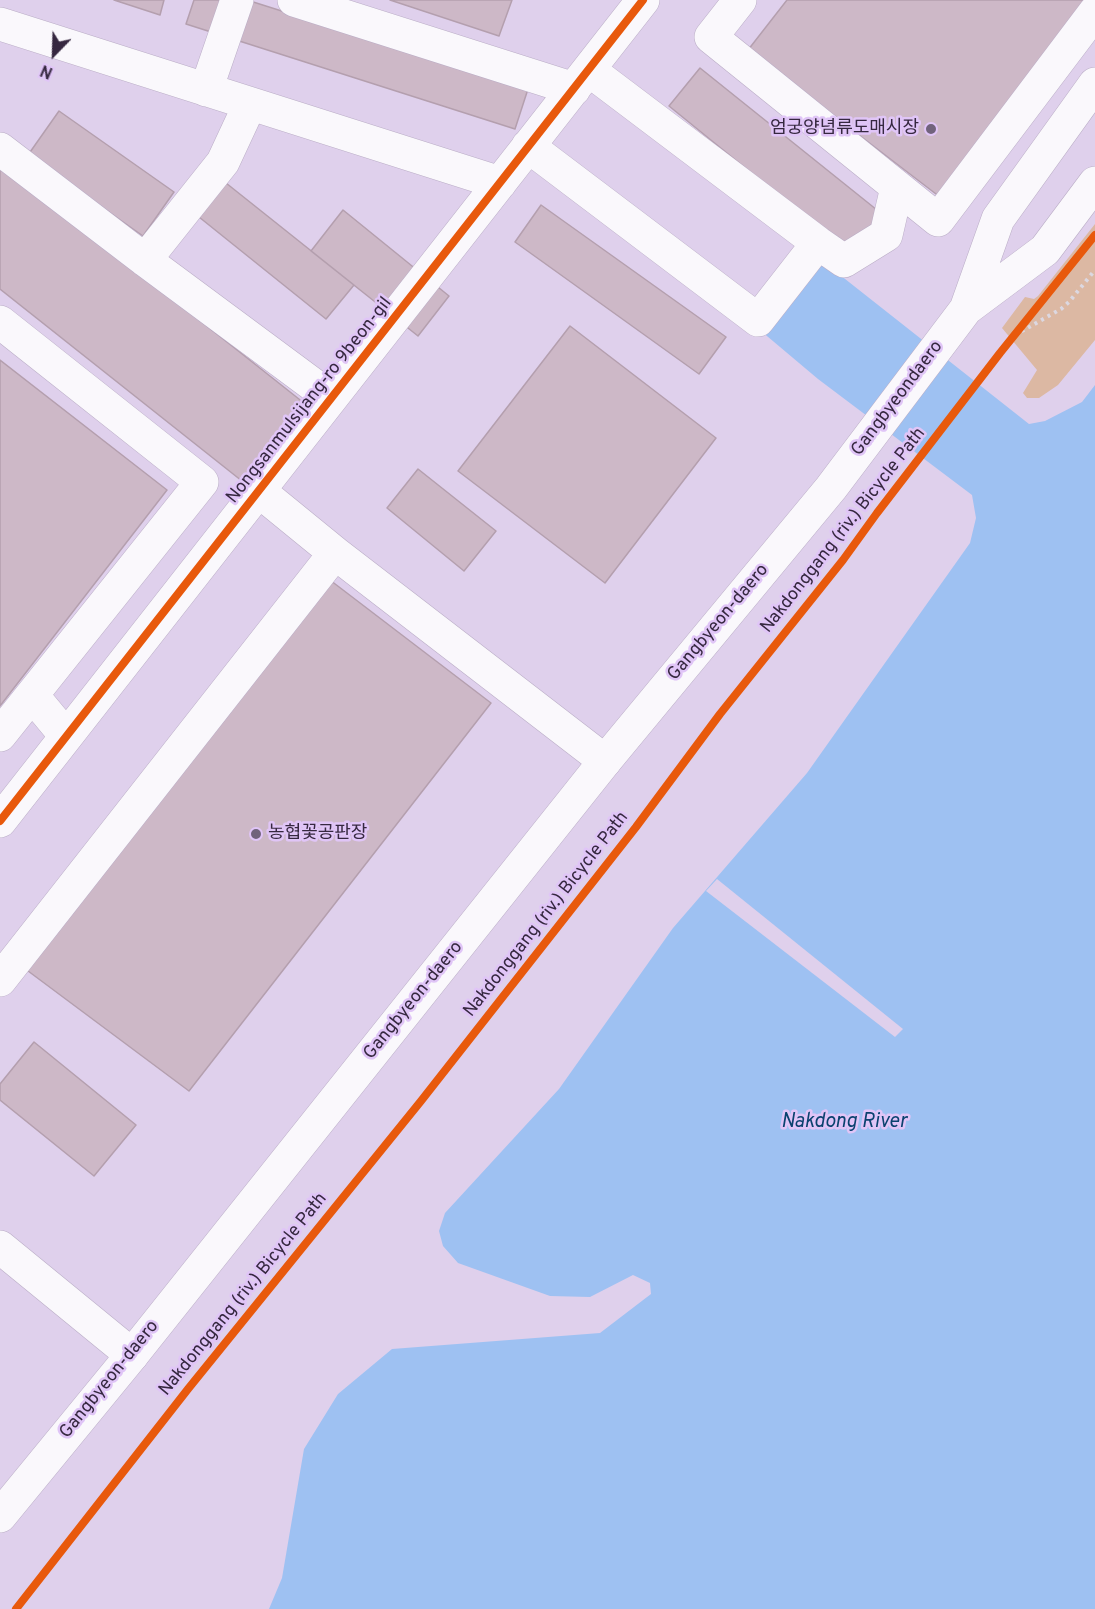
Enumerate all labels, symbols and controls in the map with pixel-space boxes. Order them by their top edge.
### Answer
north arrow [24,24,84,84]
text: N [38,59,56,82]
place label: 엄궁양념류도매시장 [770,118,919,140]
marker: 엄궁양념류도매시장 [924,122,938,136]
street label: Nongsanmulsijang-ro 9beon-gil [223,293,397,509]
street label: Gangbyeondaero [848,337,948,461]
street label: Nakdonggang (riv.) Bicycle Path [757,424,931,638]
street label: Gangbyeon-daero [664,560,774,686]
street label: Nakdonggang (riv.) Bicycle Path [460,808,634,1022]
place label: 농협꽃공판장 [268,823,367,845]
marker: 농협꽃공판장 [249,827,263,841]
street label: Gangbyeon-daero [360,938,468,1064]
water label: Nakdong River [781,1111,907,1135]
street label: Nakdonggang (riv.) Bicycle Path [155,1189,333,1401]
street label: Gangbyeon-daero [56,1317,164,1443]

